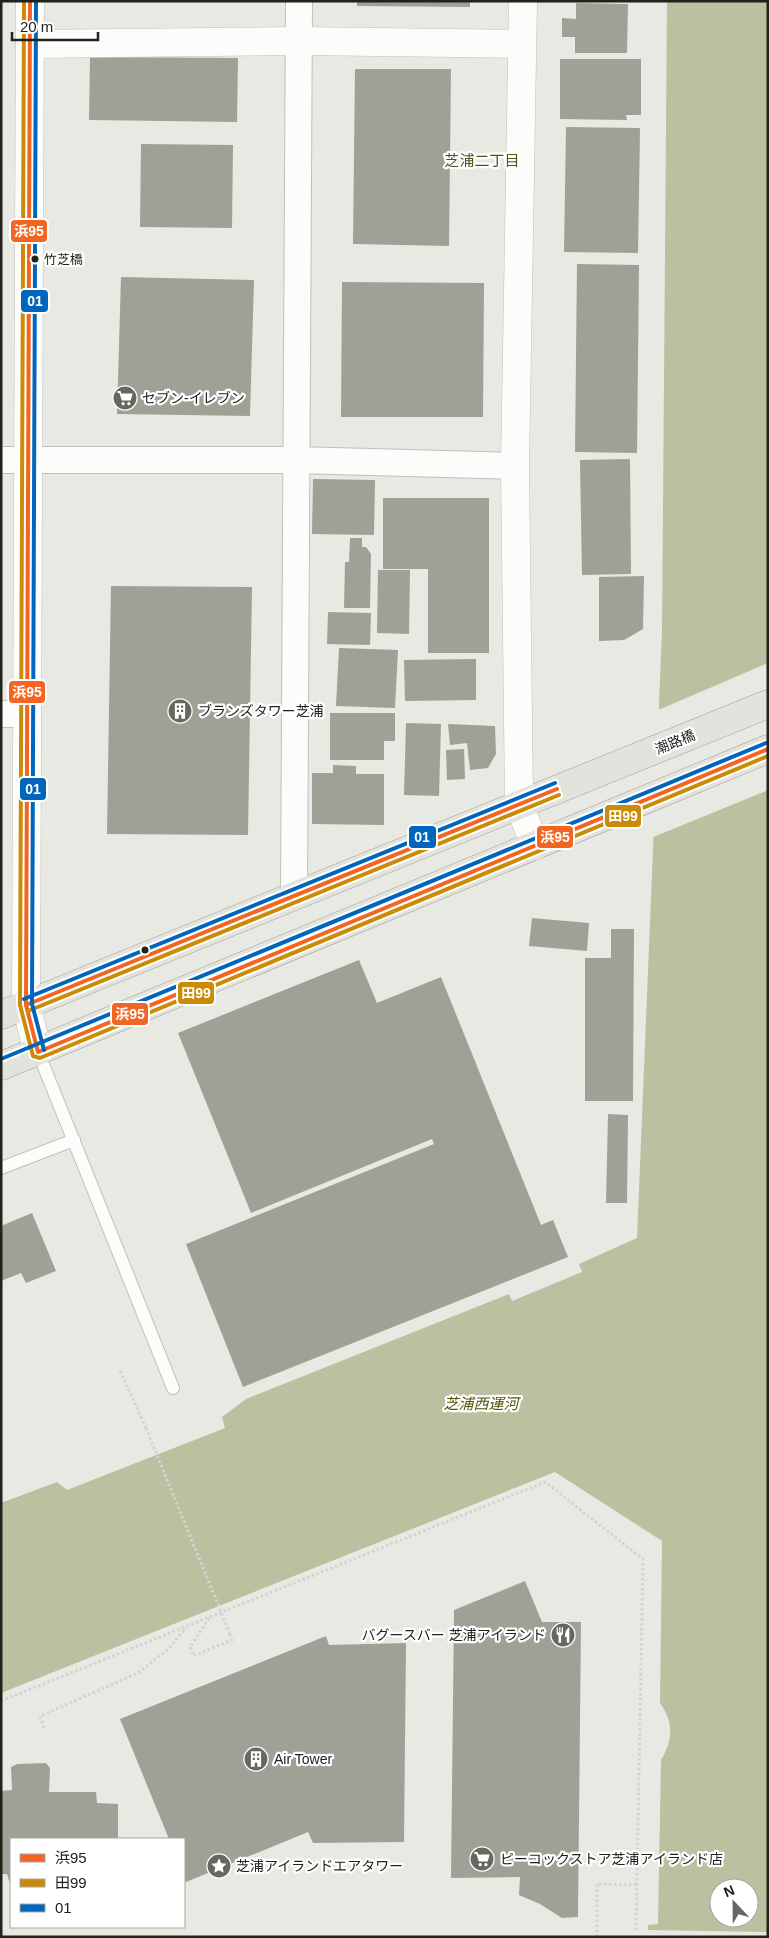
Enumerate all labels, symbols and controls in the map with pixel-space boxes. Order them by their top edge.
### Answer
scale bar [12,10,99,42]
text: 20 m [20,18,53,35]
district label: 芝浦二丁目 [444,152,520,169]
line badge: 浜95 [10,219,48,243]
text: 浜95 [14,223,44,239]
place label: 竹芝橋 [44,252,83,267]
marker: 竹芝橋 [30,254,40,264]
line badge: 01 [20,289,49,313]
text: 01 [27,293,43,309]
supermarket icon: セブン-イレブン [112,385,138,411]
place label: セブン-イレブン [142,390,245,406]
line badge: 浜95 [8,680,46,704]
text: 浜95 [12,684,42,700]
building icon: ブランズタワー芝浦 [167,698,193,724]
place label: ブランズタワー芝浦 [198,703,324,719]
street label: 潮路橋 [653,727,697,757]
line badge: 01 [19,777,47,801]
text: 01 [25,781,41,797]
line badge: 田99 [604,804,642,828]
text: 田99 [608,808,638,824]
line badge: 01 [408,825,437,849]
line badge: 浜95 [536,825,574,849]
text: 01 [414,829,430,845]
text: 浜95 [540,829,570,845]
unlabelled marker [140,945,150,955]
line badge: 田99 [177,981,215,1005]
text: 田99 [181,985,211,1001]
line badge: 浜95 [111,1002,149,1026]
text: 浜95 [115,1006,145,1022]
water label: 芝浦西運河 [443,1395,521,1412]
restaurant icon: バグースバー 芝浦アイランド [550,1622,576,1648]
place label: バグースバー 芝浦アイランド [362,1627,546,1643]
building icon: Air Tower [243,1746,269,1772]
place label: Air Tower [274,1751,332,1767]
legend [10,1838,185,1928]
supermarket icon: ピーコックストア芝浦アイランド店 [469,1846,495,1872]
text: 浜95 [55,1849,87,1866]
place label: ピーコックストア芝浦アイランド店 [500,1851,723,1867]
place icon: 芝浦アイランドエアタワー [206,1853,232,1879]
place label: 芝浦アイランドエアタワー [236,1858,403,1874]
text: 田99 [55,1874,87,1891]
north arrow [709,1878,759,1928]
text: N [721,1882,737,1900]
text: 01 [55,1899,72,1916]

